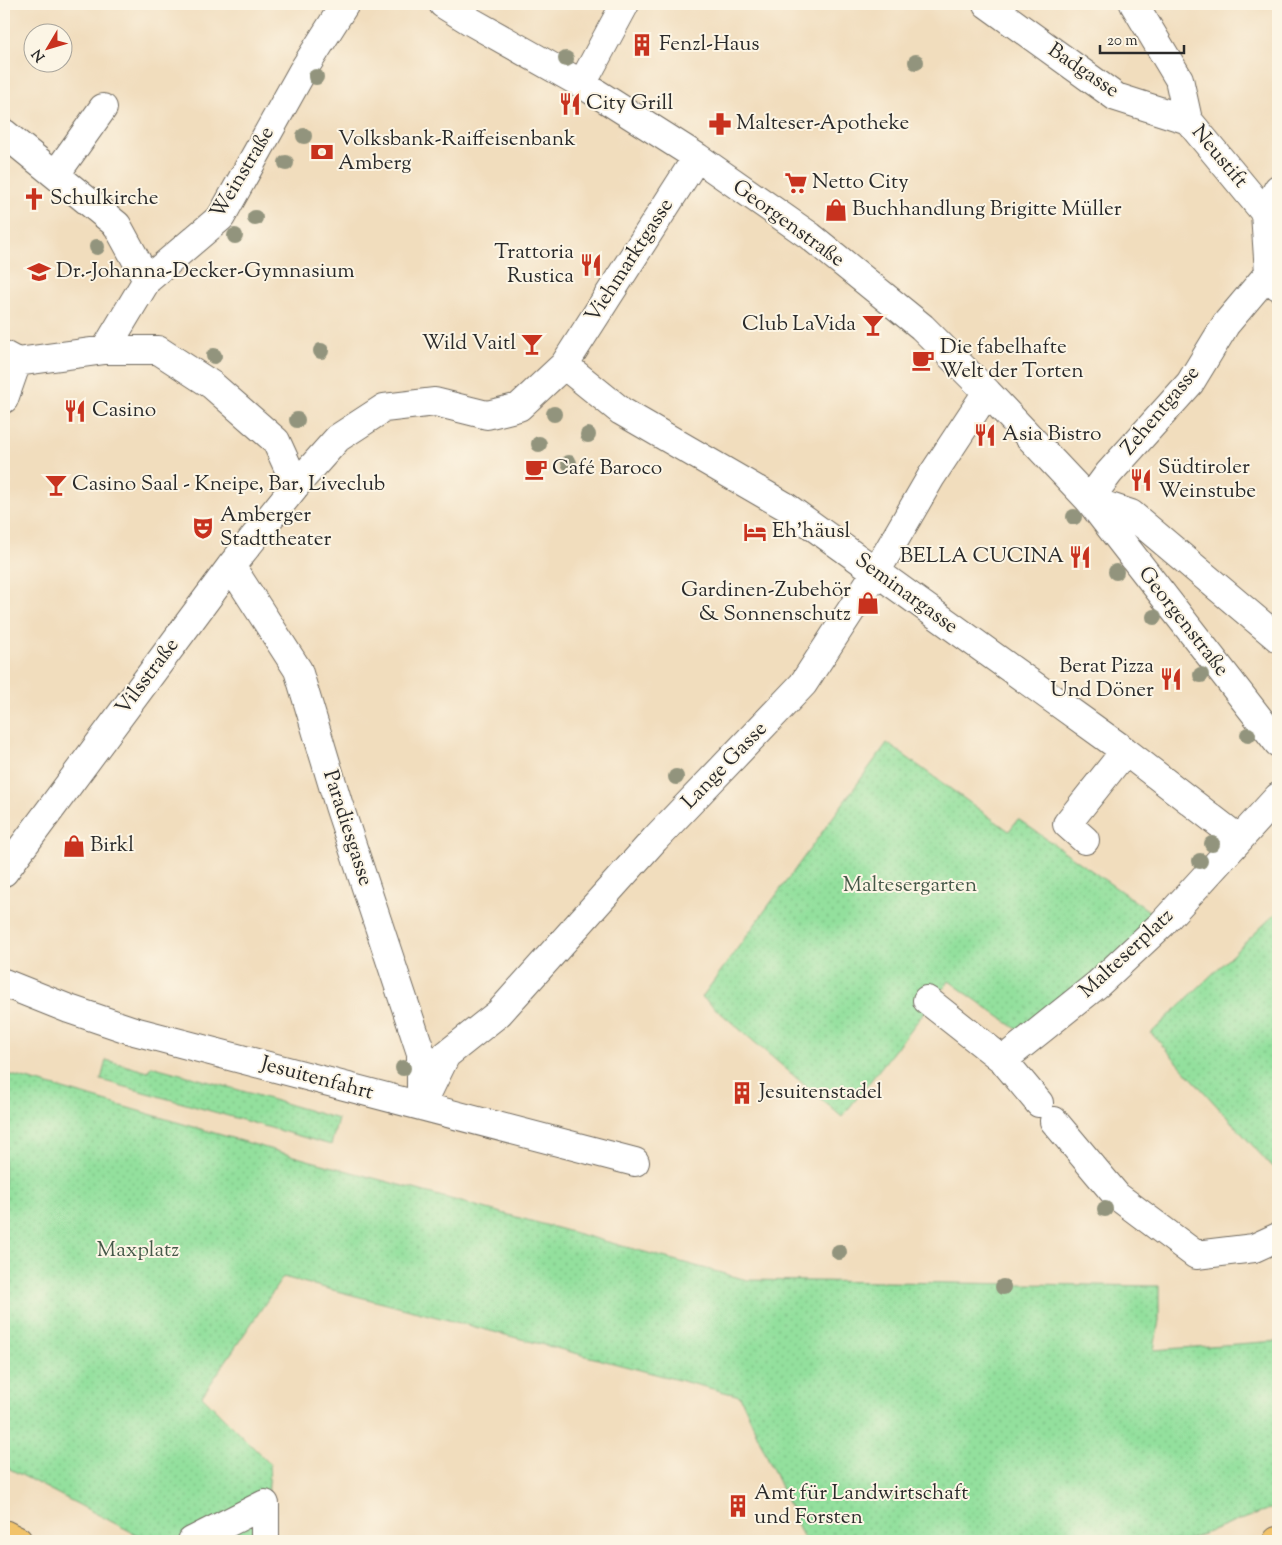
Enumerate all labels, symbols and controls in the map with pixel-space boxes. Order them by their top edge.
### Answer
north arrow [22,22,72,72]
scale bar [1100,22,1183,54]
place label: Fenzl-Haus [659,30,760,60]
text: 20 m [1107,31,1138,52]
building icon: Fenzl-Haus [629,32,655,58]
street label: Badgasse [1041,36,1125,106]
text: N [28,44,51,65]
place label: City Grill [586,89,673,119]
restaurant icon: City Grill [557,91,583,117]
place label: Malteser-Apotheke [736,109,909,139]
pharmacy icon: Malteser-Apotheke [707,111,733,137]
street label: Neustift [1184,119,1254,195]
street label: Weinstraße [204,121,282,225]
place label: Volksbank-Raiffeisenbank Amberg [338,125,576,179]
bank icon: Volksbank-Raiffeisenbank Amberg [309,139,335,165]
place label: Netto City [812,168,909,198]
supermarket icon: Netto City [783,170,809,196]
street label: Georgenstraße [726,173,850,275]
place label: Schulkirche [50,184,159,214]
church icon: Schulkirche [21,186,47,212]
street label: Viehmarktgasse [579,193,681,329]
place label: Buchhandlung Brigitte Müller [852,195,1122,225]
shop icon: Buchhandlung Brigitte Müller [823,197,849,223]
place label: Trattoria Rustica [494,238,574,292]
restaurant icon: Trattoria Rustica [578,252,604,278]
place label: Dr.-Johanna-Decker-Gymnasium [56,257,355,287]
school or university icon: Dr.-Johanna-Decker-Gymnasium [26,259,52,285]
place label: Club LaVida [742,310,856,340]
bar icon: Club LaVida [860,312,886,338]
place label: Wild Vaitl [422,329,516,359]
bar icon: Wild Vaitl [519,331,545,357]
place label: Die fabelhafte Welt der Torten [940,333,1084,387]
cafe icon: Die fabelhafte Welt der Torten [910,347,936,373]
street label: Zehentgasse [1114,360,1208,462]
place label: Casino [92,396,156,426]
restaurant icon: Casino [62,398,88,424]
place label: Asia Bistro [1002,420,1101,450]
restaurant icon: Asia Bistro [972,422,998,448]
place label: Südtiroler Weinstube [1158,453,1256,507]
place label: Café Baroco [552,454,662,484]
cafe icon: Café Baroco [523,456,549,482]
restaurant icon: Südtiroler Weinstube [1128,467,1154,493]
place label: Casino Saal - Kneipe, Bar, Liveclub [72,470,385,500]
bar icon: Casino Saal - Kneipe, Bar, Liveclub [43,472,69,498]
place label: Amberger Stadttheater [220,501,331,555]
theatre icon: Amberger Stadttheater [190,515,216,541]
place label: Eh'häusl [772,517,850,547]
hotel icon: Eh'häusl [742,519,768,545]
place label: BELLA CUCINA [900,542,1064,572]
restaurant icon: BELLA CUCINA [1067,544,1093,570]
street label: Seminargasse [848,546,964,642]
street label: Georgenstraße [1130,561,1236,683]
place label: Gardinen-Zubehör & Sonnenschutz [681,576,851,630]
shop icon: Gardinen-Zubehör & Sonnenschutz [855,590,881,616]
street label: Vilsstraße [109,632,187,722]
place label: Berat Pizza Und Döner [1050,652,1154,706]
restaurant icon: Berat Pizza Und Döner [1158,666,1184,692]
street label: Lange Gasse [675,715,775,817]
street label: Paradiesgasse [314,766,380,890]
place label: Birkl [90,831,134,861]
shop icon: Birkl [61,833,87,859]
park label: Maltesergarten [843,871,977,901]
street label: Malteserplatz [1073,902,1181,1006]
street label: Jesuitenfahrt [256,1049,377,1108]
place label: Jesuitenstadel [758,1078,883,1108]
building icon: Jesuitenstadel [729,1080,755,1106]
park label: Maxplatz [97,1236,179,1266]
place label: Amt für Landwirtschaft und Forsten [754,1479,968,1533]
building icon: Amt für Landwirtschaft und Forsten [725,1493,751,1519]

